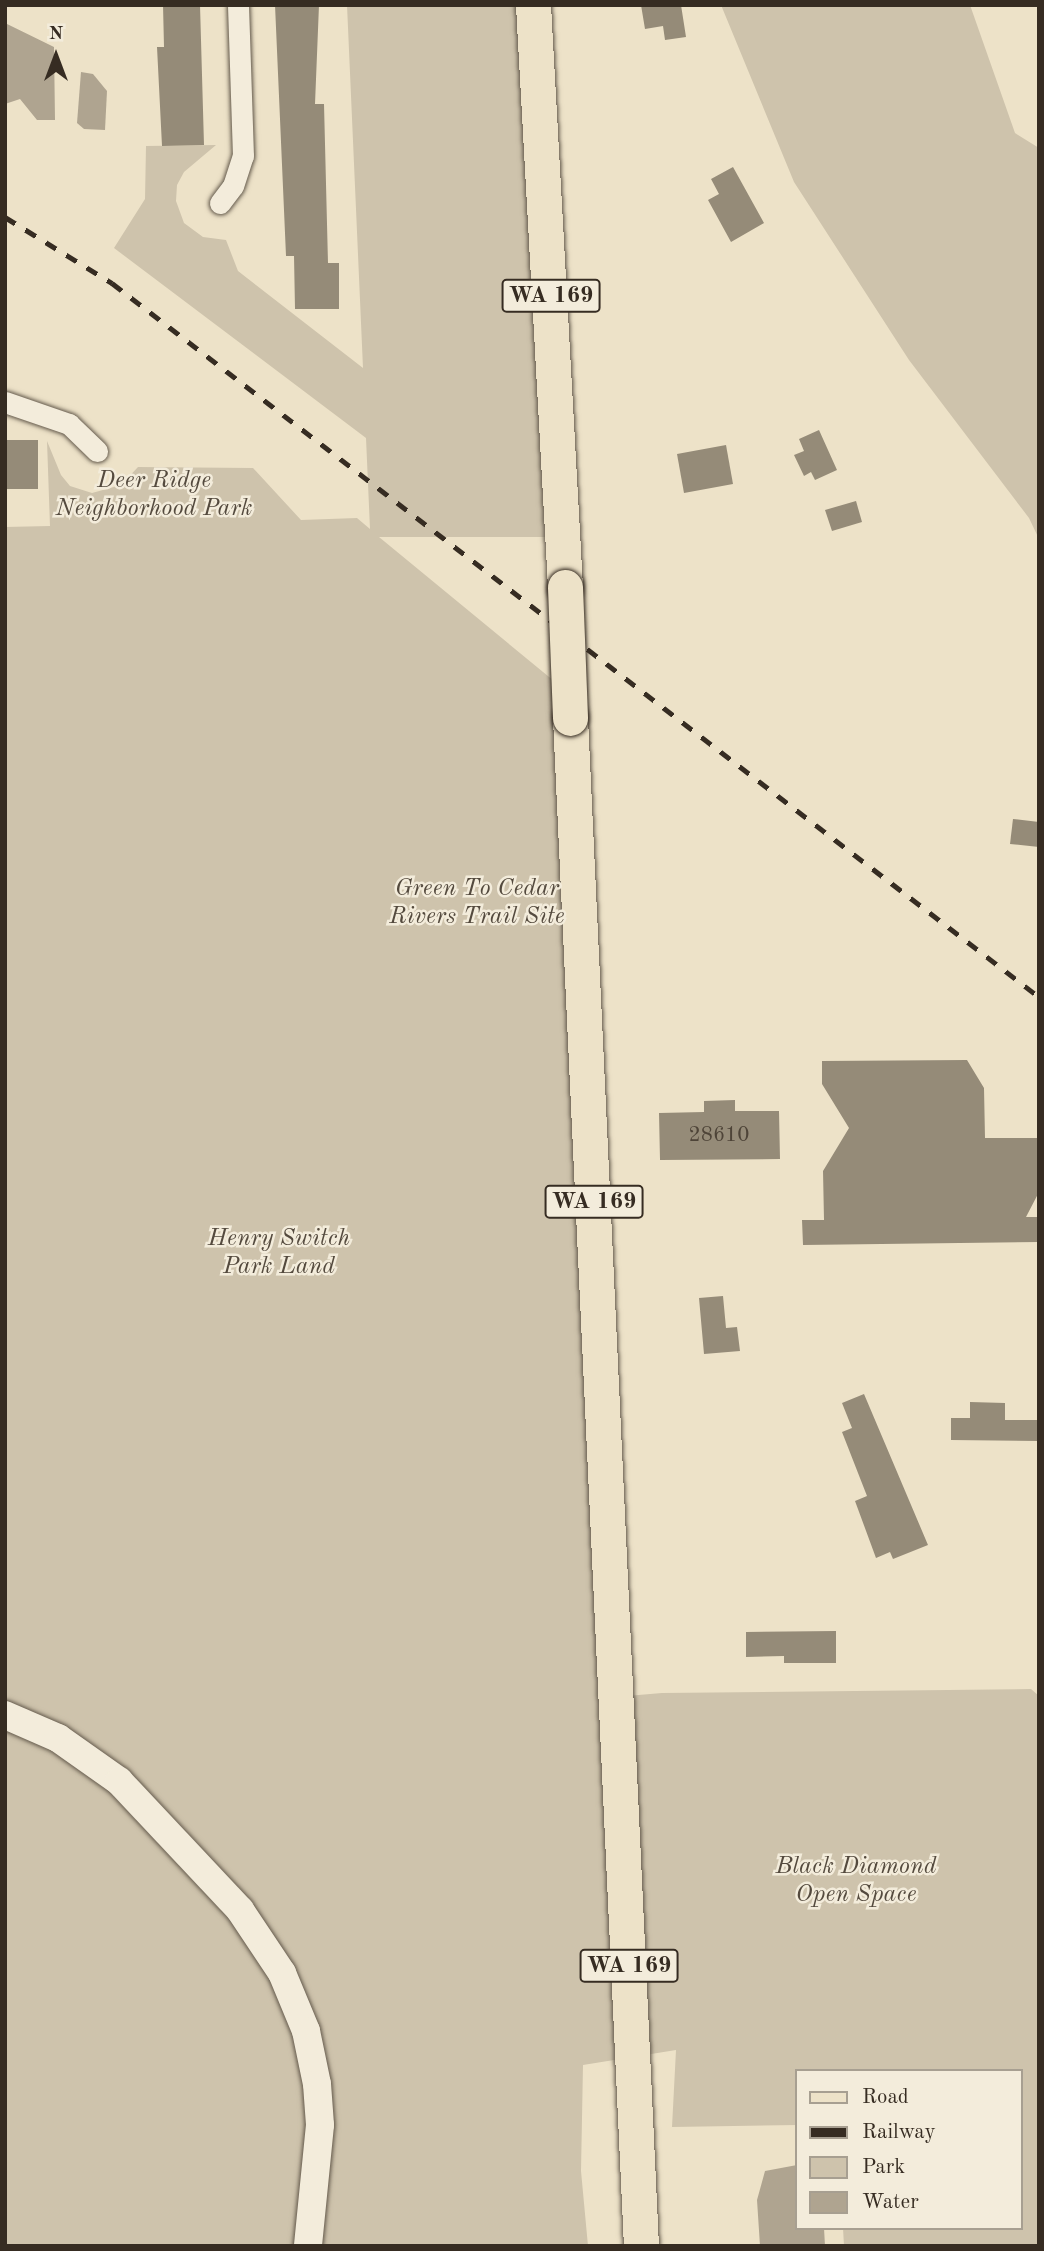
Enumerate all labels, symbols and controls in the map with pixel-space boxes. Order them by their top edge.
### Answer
north arrow [21,21,91,91]
text: N [49,25,63,44]
road number: WA 169 [500,276,602,316]
park label: Deer Ridge Neighborhood Park [55,468,253,524]
park label: Green To Cedar Rivers Trail Site [389,876,565,932]
house number: 28610 [689,1123,749,1149]
road number: WA 169 [543,1182,645,1222]
park label: Henry Switch Park Land [208,1226,350,1282]
park label: Black Diamond Open Space [776,1854,936,1910]
road number: WA 169 [578,1946,680,1985]
legend [796,2069,1023,2230]
text: Road [862,2087,909,2108]
text: Railway [862,2122,936,2143]
text: Park [862,2157,905,2178]
text: Water [862,2192,919,2213]

